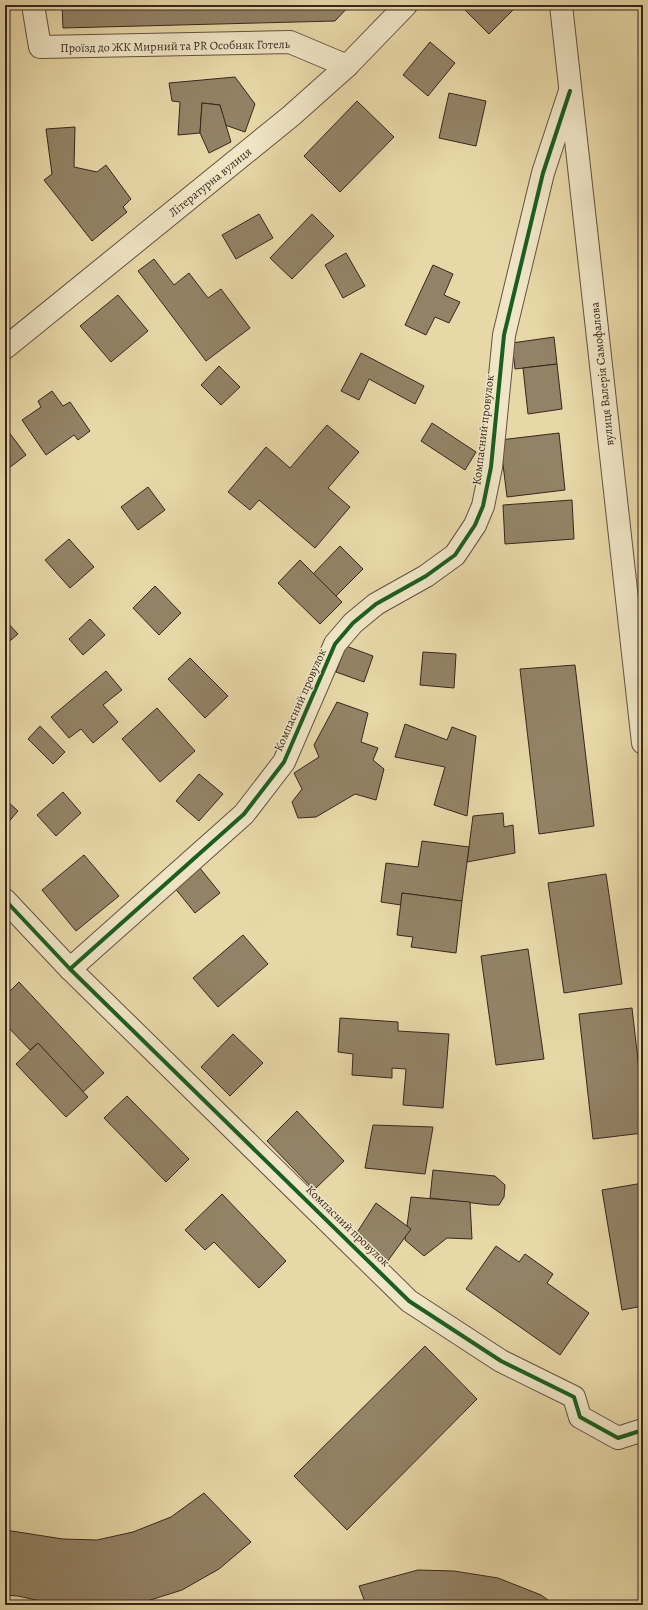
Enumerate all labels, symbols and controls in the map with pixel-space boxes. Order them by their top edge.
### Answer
street label: Проїзд до ЖК Мирний та PR Особняк Готель [60,36,291,56]
street label: Літературна вулиця [165,143,255,220]
street label: вулиця Валерія Самофалова [586,301,617,447]
street label: Компасний провулок [468,374,498,486]
street label: Компасний провулок [270,646,330,754]
street label: Компасний провулок [303,1182,393,1270]

